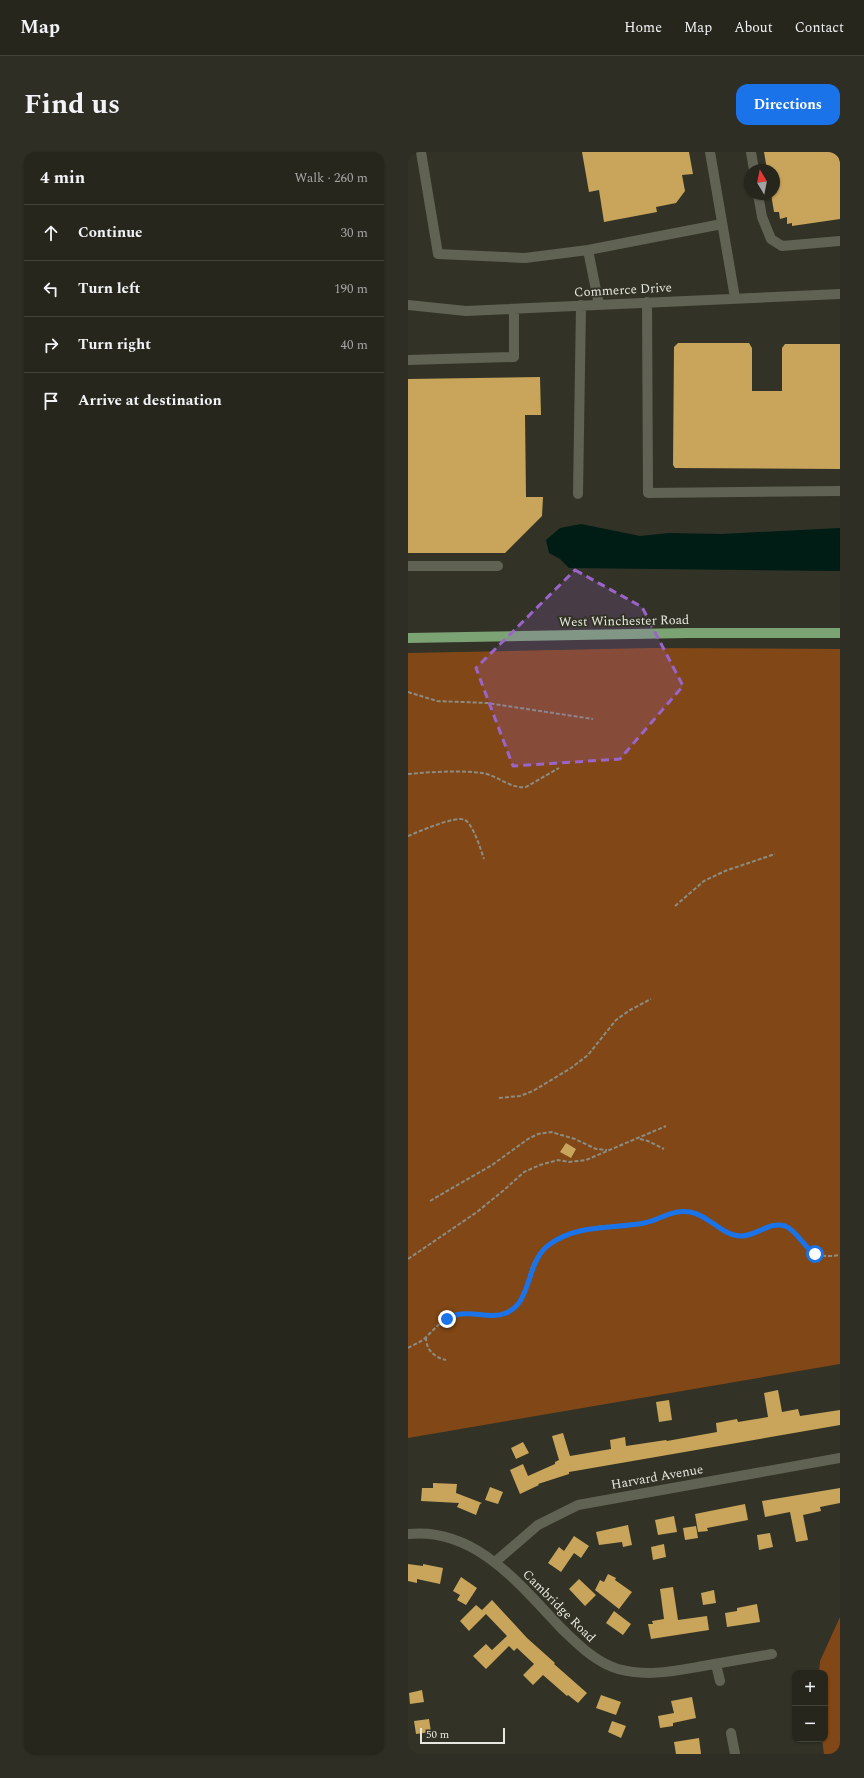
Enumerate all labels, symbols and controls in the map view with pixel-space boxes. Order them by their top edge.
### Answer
text: Map [20,13,60,42]
text: Home [624,17,662,38]
text: Map [684,17,712,38]
text: About [734,17,773,38]
text: Contact [795,17,844,38]
text: Find us [24,83,120,126]
button: Directions [736,84,840,125]
north arrow [744,164,780,200]
text: 4 min [40,165,85,191]
text: Walk · 260 m [294,168,368,188]
text: Continue [78,221,143,244]
icon: ahead [40,222,62,244]
text: 30 m [341,223,368,243]
text: Turn left [78,277,140,300]
street label: Commerce Drive [574,277,672,303]
icon: left [40,278,62,300]
text: 190 m [334,279,368,299]
text: Turn right [78,333,151,356]
icon: right [40,334,62,356]
text: 40 m [341,335,368,355]
text: Arrive at destination [78,389,222,412]
icon: arrive [40,390,62,412]
street label: West Winchester Road [559,610,689,632]
route start [806,1245,824,1263]
route end [438,1310,456,1328]
street label: Harvard Avenue [609,1459,705,1495]
street label: Cambridge Road [518,1565,600,1647]
map controls [792,1670,828,1742]
button: + [792,1670,828,1706]
button: − [792,1706,828,1742]
scale bar [420,1726,505,1745]
text: 50 m [426,1726,449,1743]

